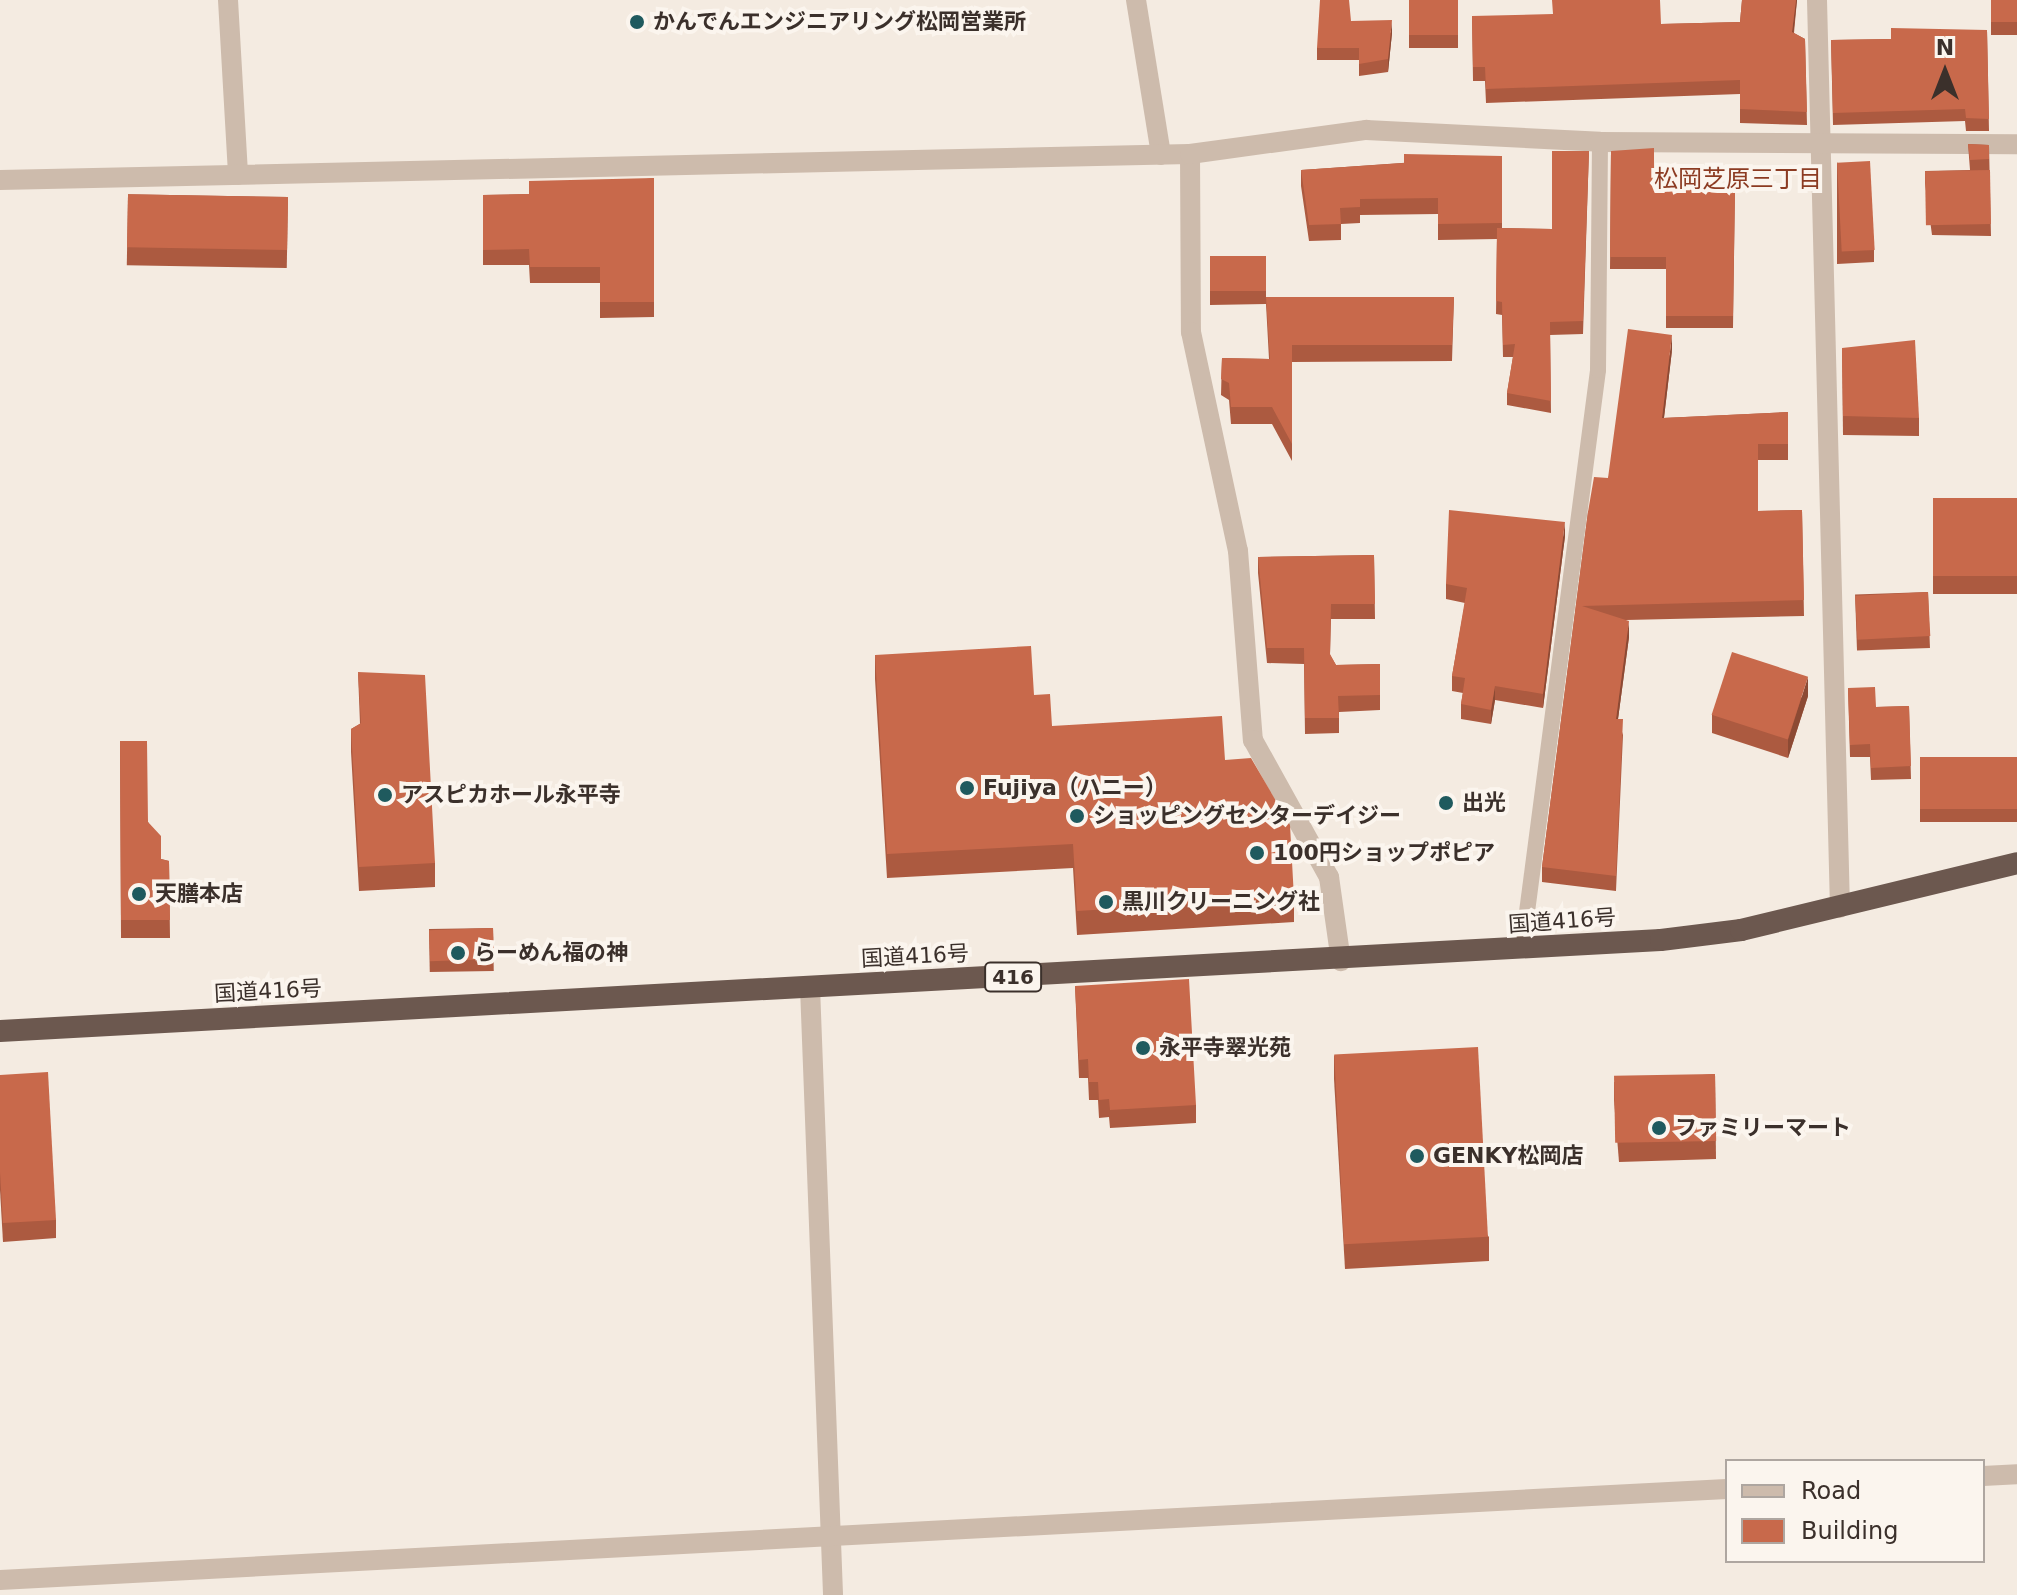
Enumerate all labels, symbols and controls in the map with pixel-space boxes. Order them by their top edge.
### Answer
place label: かんでんエンジニアリング松岡営業所 [653,9,1027,35]
marker: かんでんエンジニアリング松岡営業所 [628,13,646,31]
north arrow [1905,32,1985,112]
text: N [1936,35,1954,60]
district label: 松岡芝原三丁目 [1654,166,1822,194]
place label: Fujiya（ハニー） [983,775,1167,801]
marker: Fujiya（ハニー） [958,779,976,797]
place label: アスピカホール永平寺 [401,782,621,808]
marker: アスピカホール永平寺 [376,786,394,804]
place label: 出光 [1462,790,1506,816]
marker: 出光 [1437,794,1455,812]
place label: ショッピングセンターデイジー [1093,803,1401,829]
marker: ショッピングセンターデイジー [1068,807,1086,825]
place label: 100円ショップポピア [1273,840,1495,866]
marker: 100円ショップポピア [1248,844,1266,862]
place label: 天膳本店 [155,881,243,907]
marker: 天膳本店 [130,885,148,903]
place label: 黒川クリーニング社 [1122,889,1320,915]
marker: 黒川クリーニング社 [1097,893,1115,911]
street label: 国道416号 [1507,904,1617,938]
place label: らーめん福の神 [474,940,628,966]
street label: 国道416号 [860,940,970,972]
marker: らーめん福の神 [449,944,467,962]
road number: 416 [983,961,1043,993]
street label: 国道416号 [213,975,323,1007]
place label: 永平寺翠光苑 [1159,1035,1291,1061]
marker: 永平寺翠光苑 [1134,1039,1152,1057]
place label: ファミリーマート [1675,1115,1851,1141]
marker: ファミリーマート [1650,1119,1668,1137]
place label: GENKY松岡店 [1433,1143,1583,1169]
marker: GENKY松岡店 [1408,1147,1426,1165]
legend [1725,1459,1985,1563]
text: Road [1801,1477,1861,1505]
text: Building [1801,1517,1898,1545]

